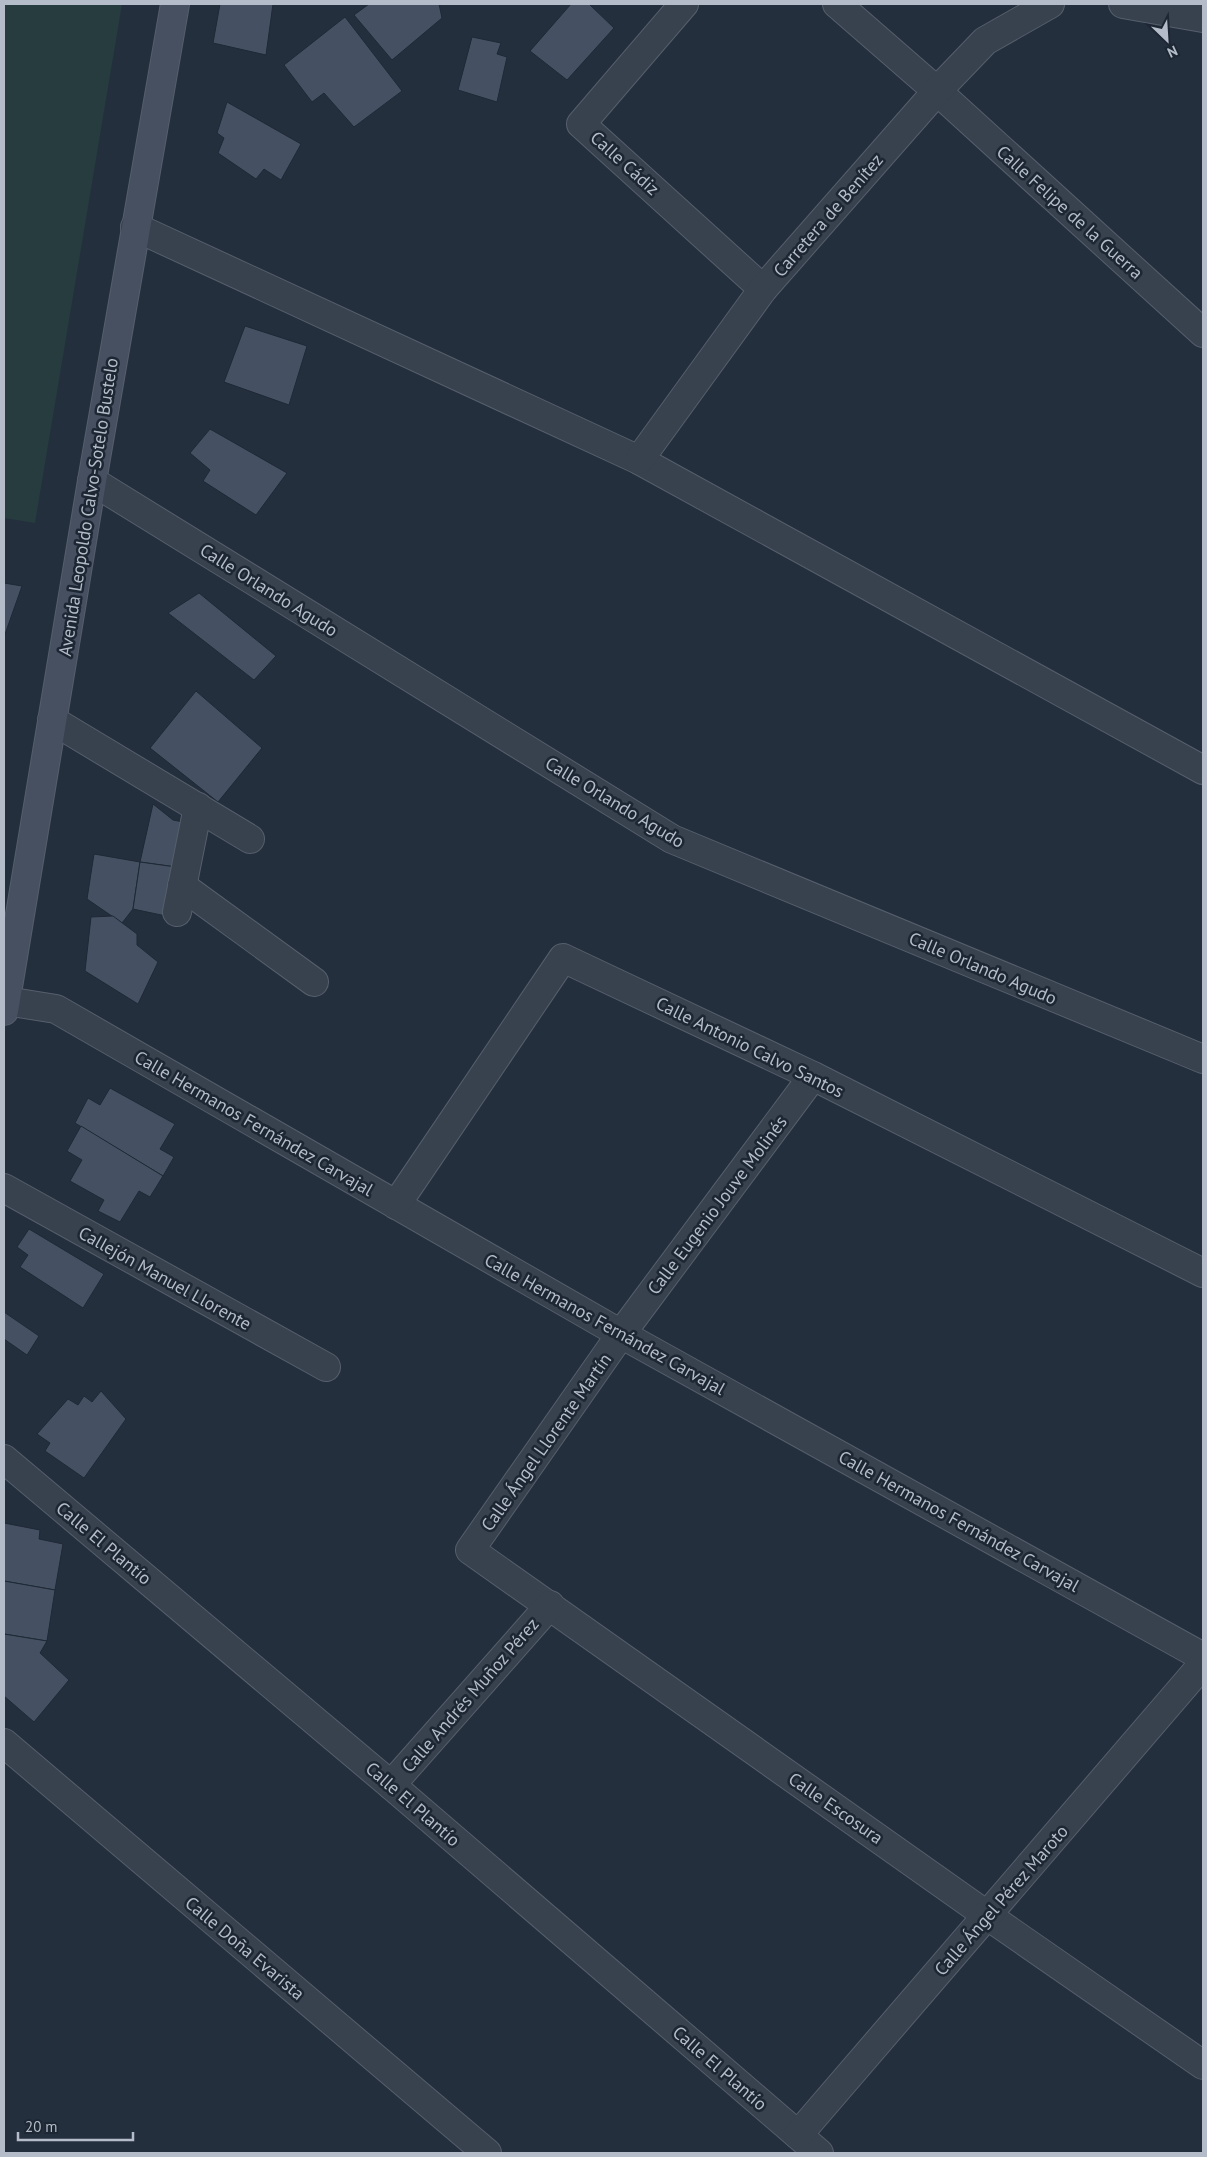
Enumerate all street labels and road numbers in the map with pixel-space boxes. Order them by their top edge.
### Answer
street label: Calle Cádiz [586,126,664,200]
street label: Calle Felipe de la Guerra [992,140,1148,284]
street label: Carretera de Benítez [768,149,888,281]
street label: Avenida Leopoldo Calvo-Sotelo Bustelo [53,356,123,658]
street label: Calle Orlando Agudo [196,538,342,642]
street label: Calle Orlando Agudo [541,751,689,853]
street label: Calle Orlando Agudo [906,926,1060,1010]
street label: Calle Antonio Calvo Santos [652,991,848,1103]
street label: Calle Hermanos Fernández Carvajal [131,1045,378,1201]
street label: Calle Eugenio Jouve Molinés [642,1111,792,1299]
street label: Callejón Manuel Llorente [75,1221,255,1335]
street label: Calle Hermanos Fernández Carvajal [481,1248,730,1400]
street label: Calle Ángel Llorente Martín [476,1349,616,1535]
street label: Calle Hermanos Fernández Carvajal [835,1445,1084,1597]
street label: Calle El Plantío [52,1496,156,1590]
street label: Calle Andrés Muñoz Pérez [396,1613,544,1777]
street label: Calle El Plantío [361,1757,465,1851]
street label: Calle Escosura [784,1767,888,1849]
street label: Calle Ángel Pérez Maroto [929,1820,1073,1980]
street label: Calle Doña Evarista [180,1891,310,2005]
street label: Calle El Plantío [668,2021,772,2115]

